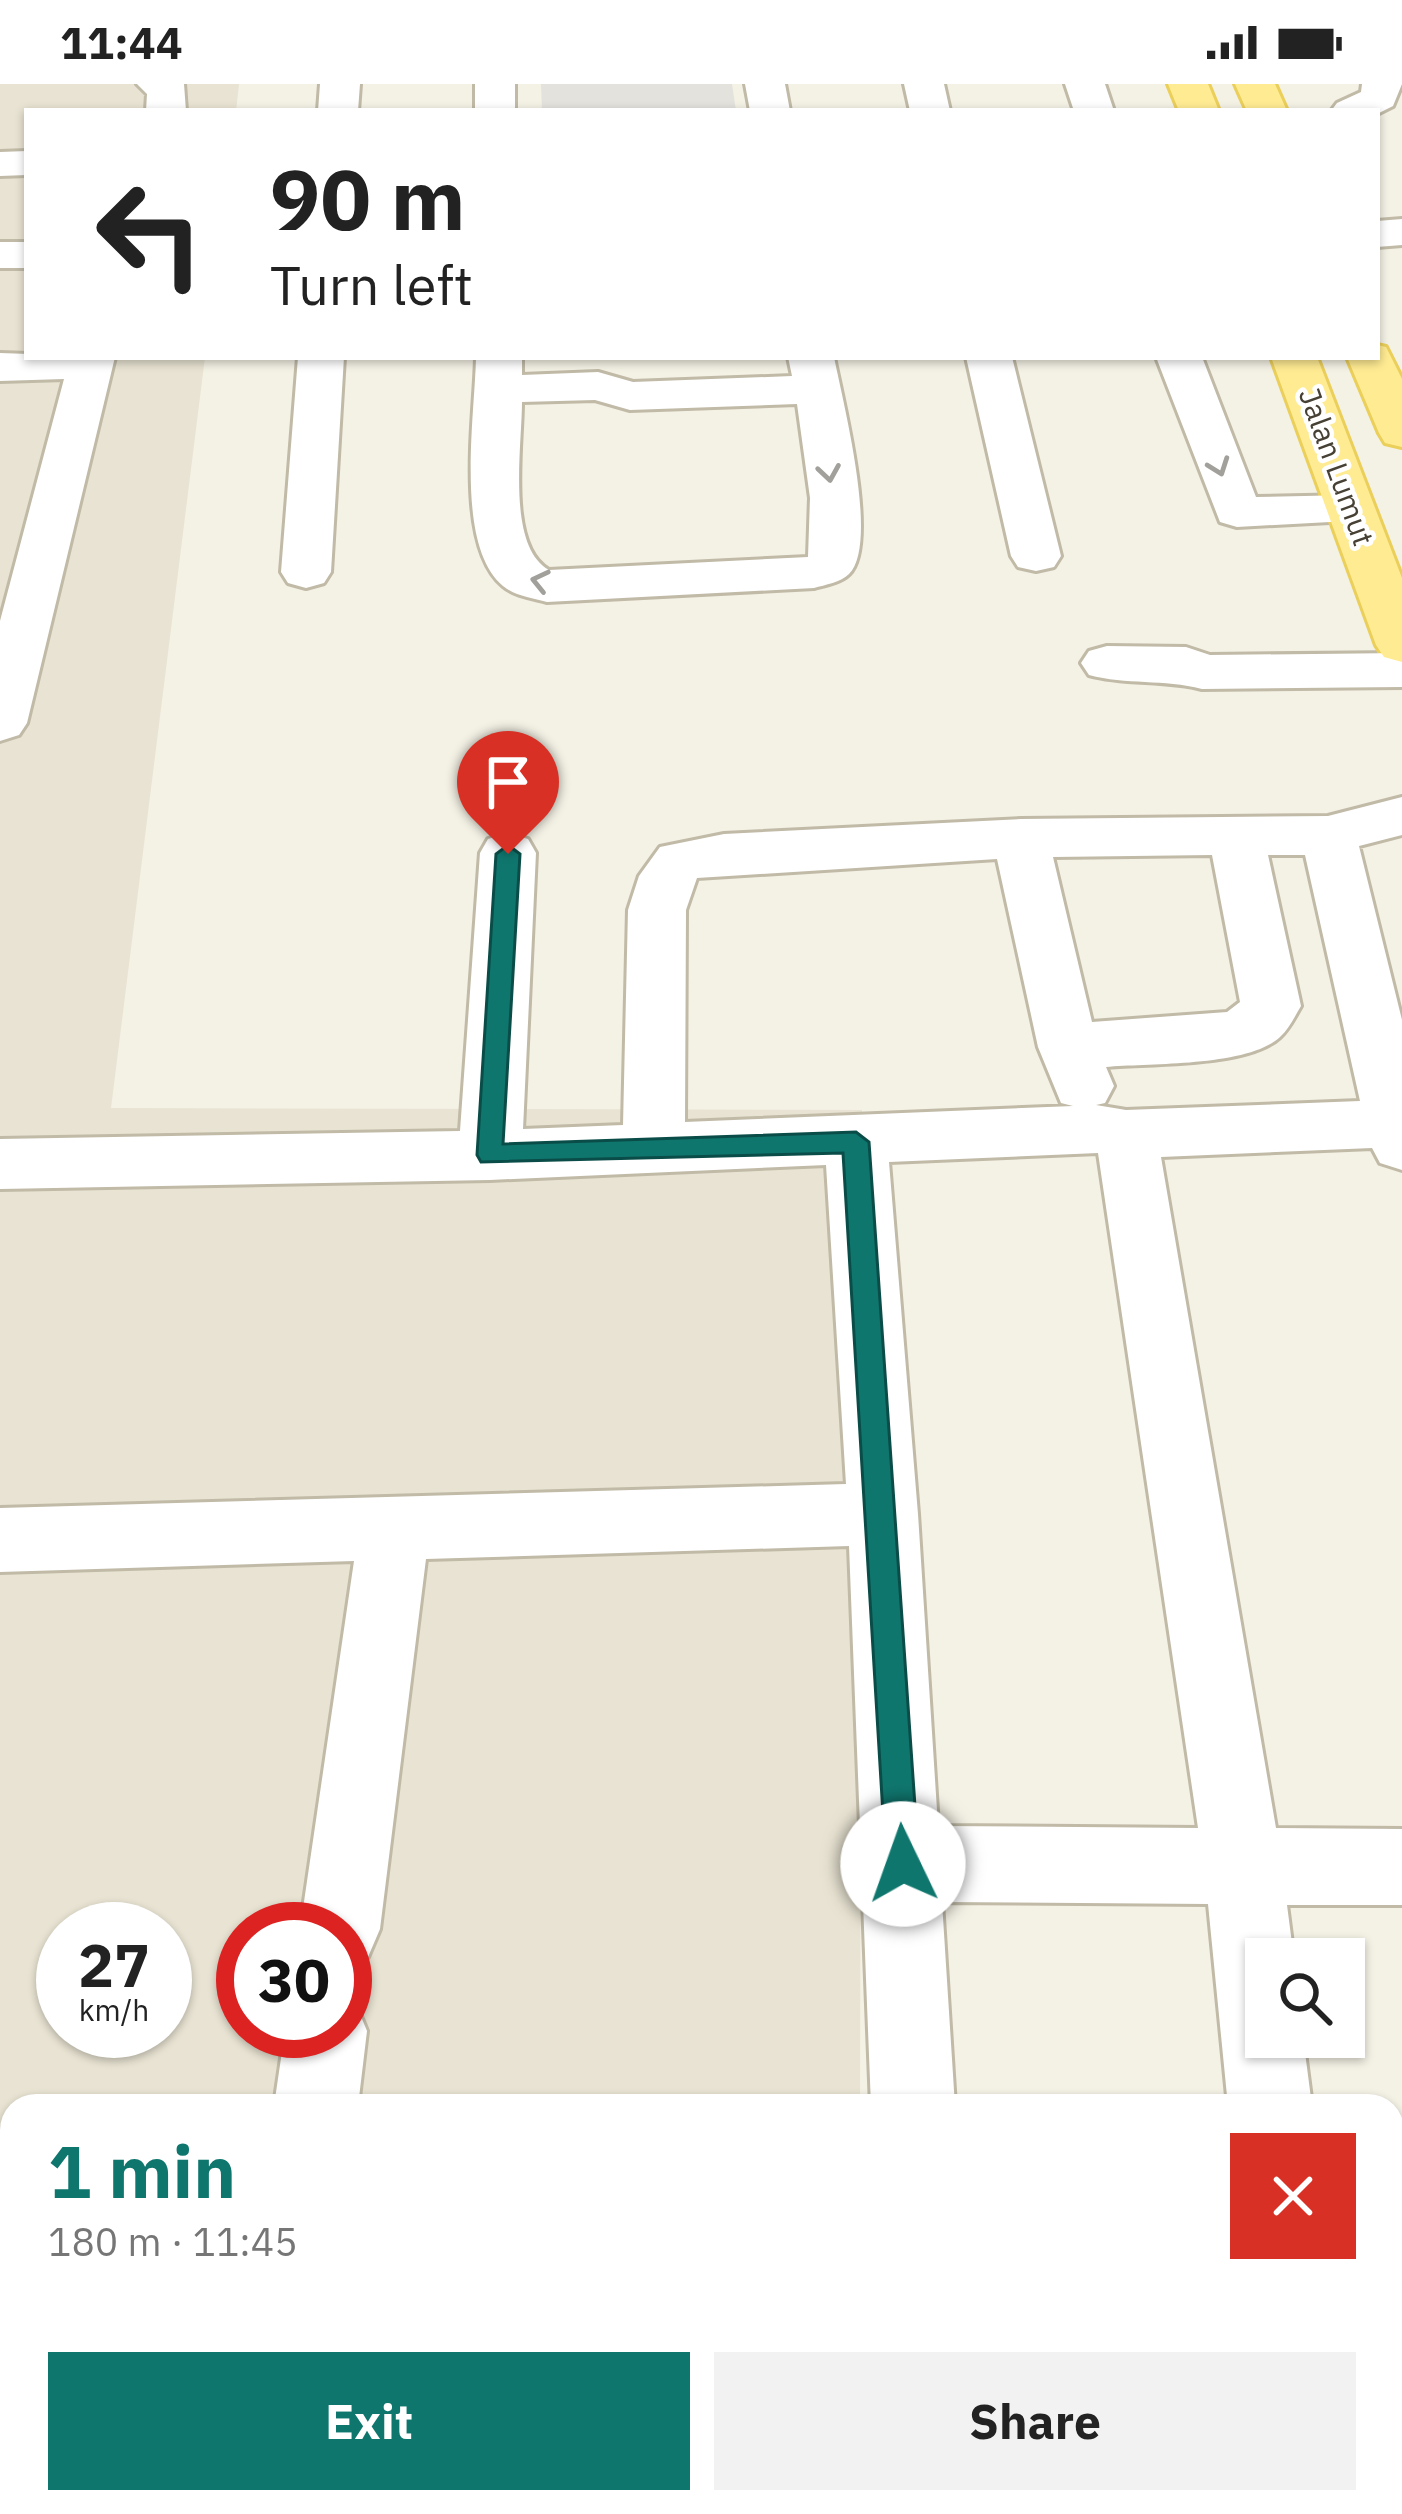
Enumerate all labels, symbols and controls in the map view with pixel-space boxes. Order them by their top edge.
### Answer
text: 11:44 [60,13,183,71]
text: 90 m [270,144,466,253]
icon: left [72,156,228,312]
text: Turn left [270,250,473,320]
street label: Jalan Lumut [1291,382,1384,551]
one-way arrow [1205,455,1229,476]
one-way arrow [815,463,841,482]
one-way arrow [530,570,550,595]
pin [457,731,559,854]
icon: arrive [475,749,541,815]
position arrow [840,1801,966,1927]
speed limit sign: 30 [216,1902,372,2058]
text: 27 [78,1925,150,2004]
map controls [1245,1938,1365,2058]
button: search [1245,1938,1365,2058]
text: km/h [79,1990,149,2029]
text: 1 min [48,2124,236,2218]
button: close [1230,2133,1356,2259]
text: 180 m · 11:45 [48,2216,298,2267]
button: Exit [48,2352,690,2490]
button: Share [714,2352,1356,2490]

